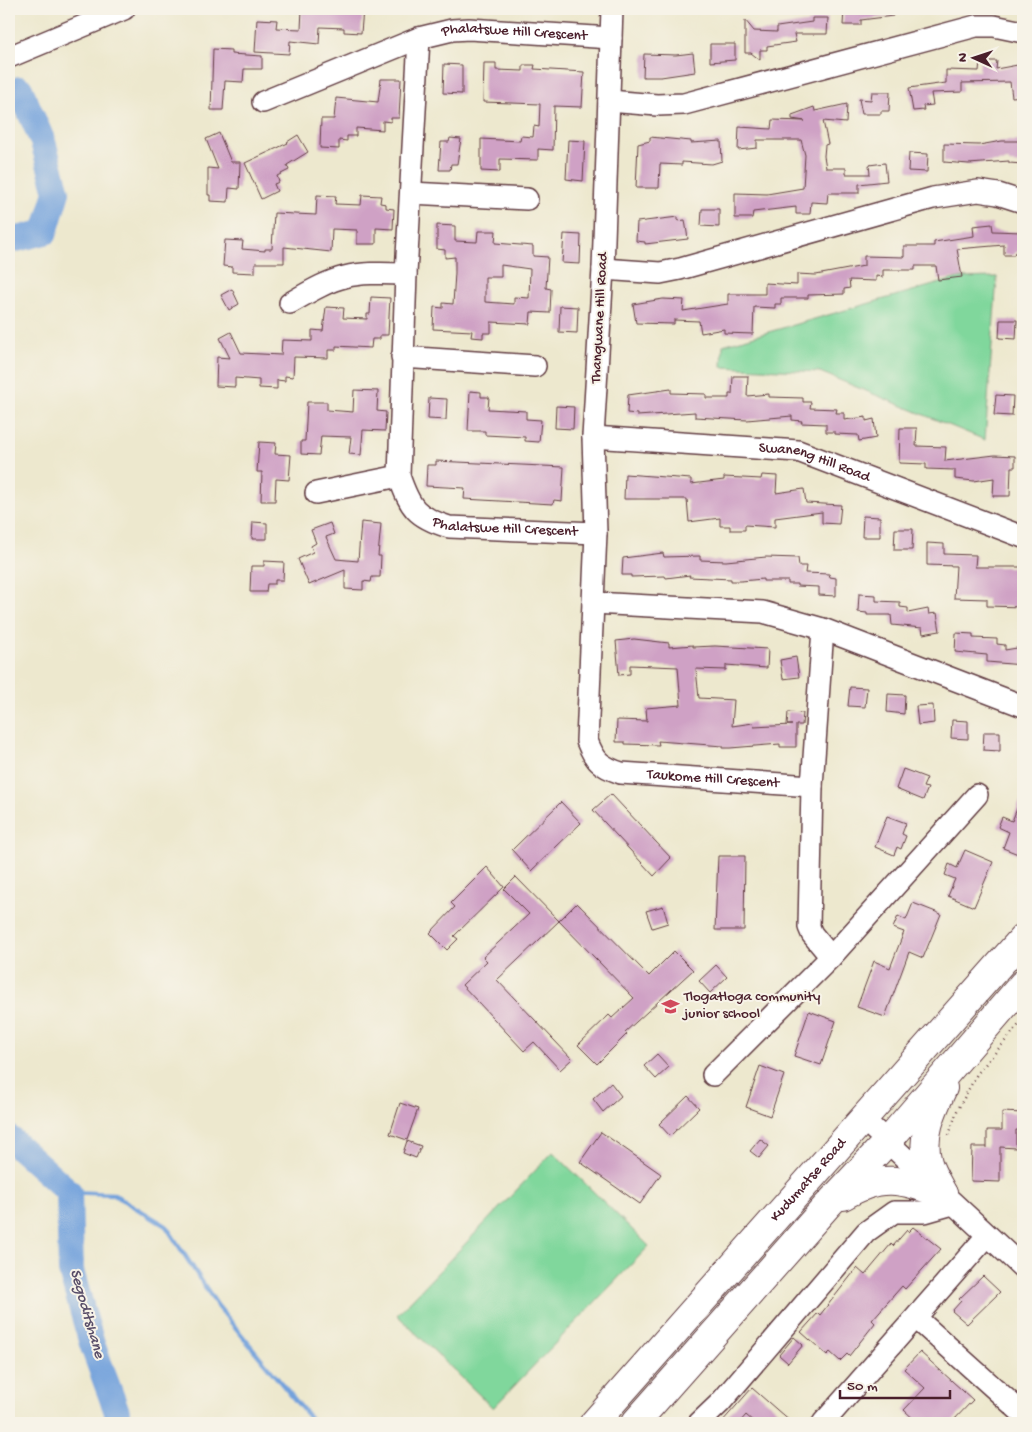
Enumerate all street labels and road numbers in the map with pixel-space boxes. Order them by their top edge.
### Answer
street label: Phalatswe Hill Crescent [439,20,589,46]
street label: Thangwane Hill Road [588,251,612,385]
street label: Swaneng Hill Road [758,439,874,487]
street label: Phalatswe Hill Crescent [428,513,580,541]
street label: Taukome Hill Crescent [645,766,782,793]
street label: Kudumatse Road [767,1134,851,1226]

